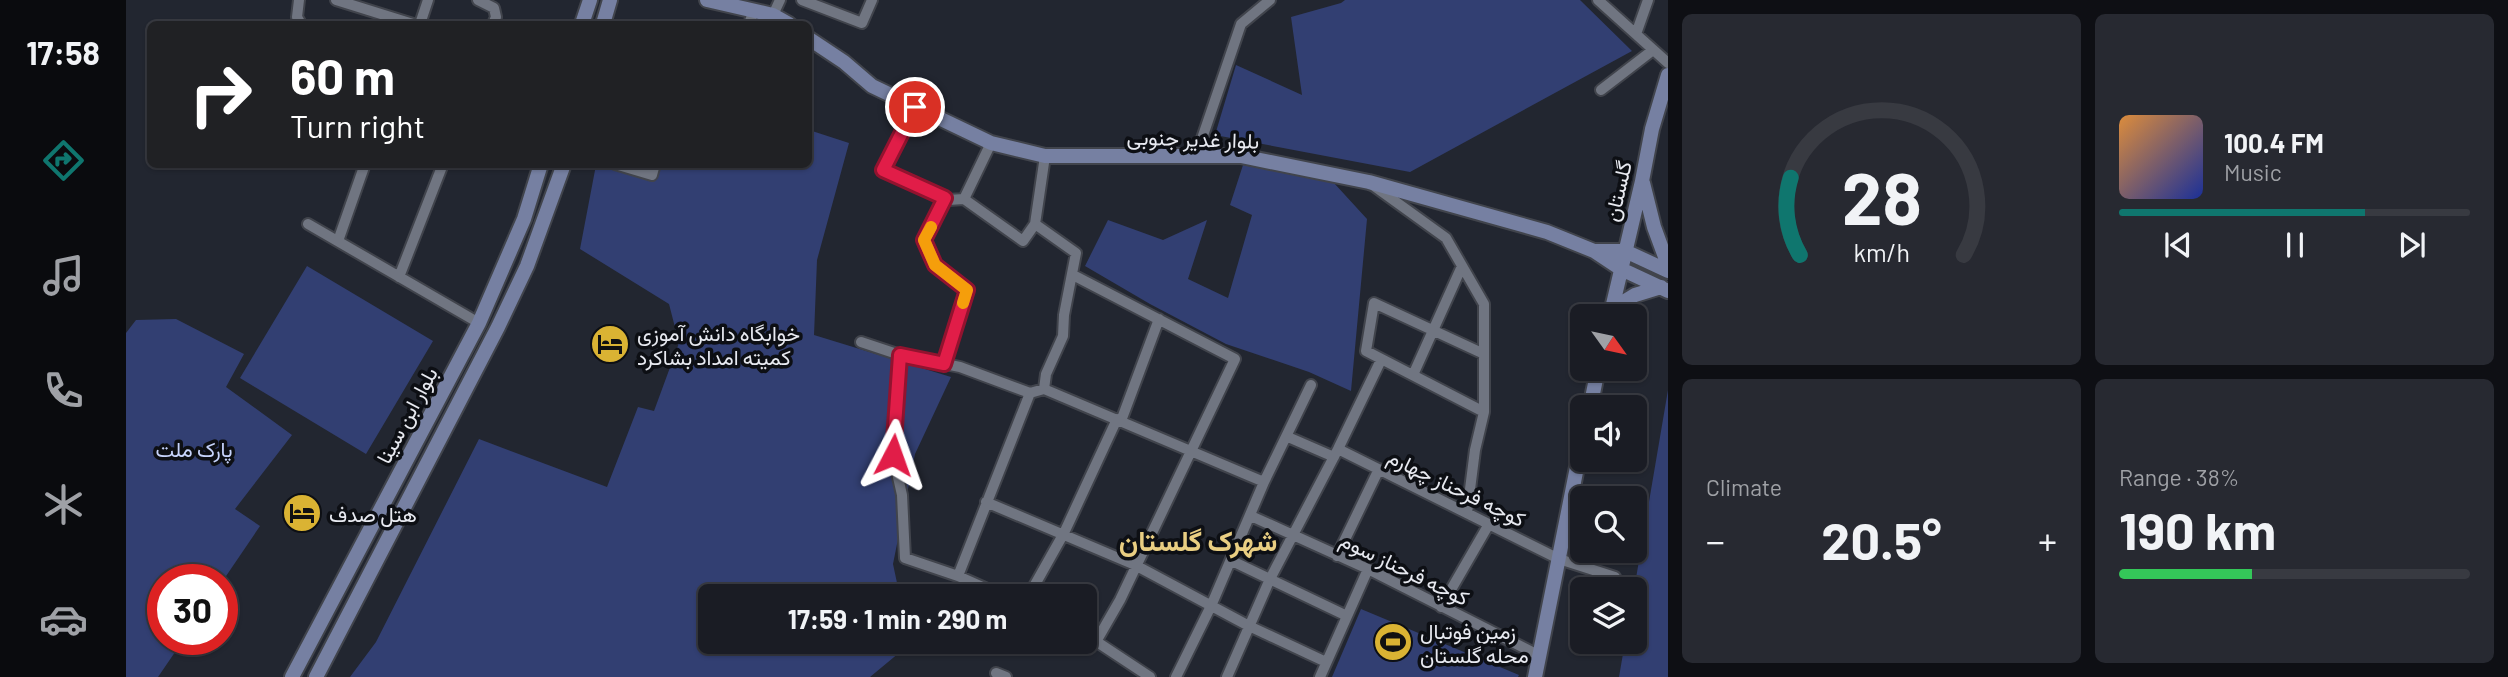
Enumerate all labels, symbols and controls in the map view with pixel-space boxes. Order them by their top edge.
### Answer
text: 17:58 [26,33,100,71]
text: 60 m [290,46,395,105]
icon: right [175,49,266,140]
pin [885,77,945,137]
icon: arrive [896,88,934,126]
text: Turn right [290,106,425,144]
street label: بلوار غدیر جنوبی [1126,123,1260,155]
text: 100.4 FM [2224,127,2324,158]
icon: directions [39,136,88,185]
text: 28 [1841,153,1922,241]
street label: گلستان [1598,158,1637,224]
text: Music [2224,158,2282,186]
icon: previous [2159,226,2197,264]
icon: pause [2276,226,2314,264]
icon: next [2393,226,2431,264]
text: km/h [1853,237,1910,267]
icon: music [39,251,88,300]
north arrow [1570,304,1647,382]
map controls [1570,304,1647,654]
place label: خوابگاه دانش آموزی کمیته امداد بشاکرد [637,320,800,371]
hotel icon: خوابگاه دانش آموزی کمیته امداد بشاکرد [589,323,631,365]
street label: بلوار ابن سینا [370,362,444,468]
icon: phone [39,366,88,415]
button: sound [1570,395,1647,472]
position arrow [856,418,930,492]
park label: پارک ملت [155,436,233,464]
street label: کوچه فرحناز چهارم [1383,443,1530,534]
text: Range · 38% [2119,463,2239,491]
text: Climate [1706,473,1782,501]
icon: climate [39,480,88,529]
button: search [1570,486,1647,563]
hotel icon: هتل صدف [281,492,323,534]
text: 190 km [2119,498,2276,560]
place label: هتل صدف [329,501,417,527]
text: 20.5° [1821,508,1942,570]
text: − [1706,517,1725,563]
text: + [2038,517,2057,563]
district label: شهرک گلستان [1119,523,1277,559]
street label: کوچه فرحناز سوم [1335,526,1474,613]
speed limit sign: 30 [147,564,238,655]
button: layers [1570,577,1647,654]
icon: car [39,595,88,644]
text: 17:59 · 1 min · 290 m [788,603,1007,634]
place label: زمین فوتبال محله گلستان [1420,618,1529,668]
sports icon: زمین فوتبال محله گلستان [1372,621,1414,663]

